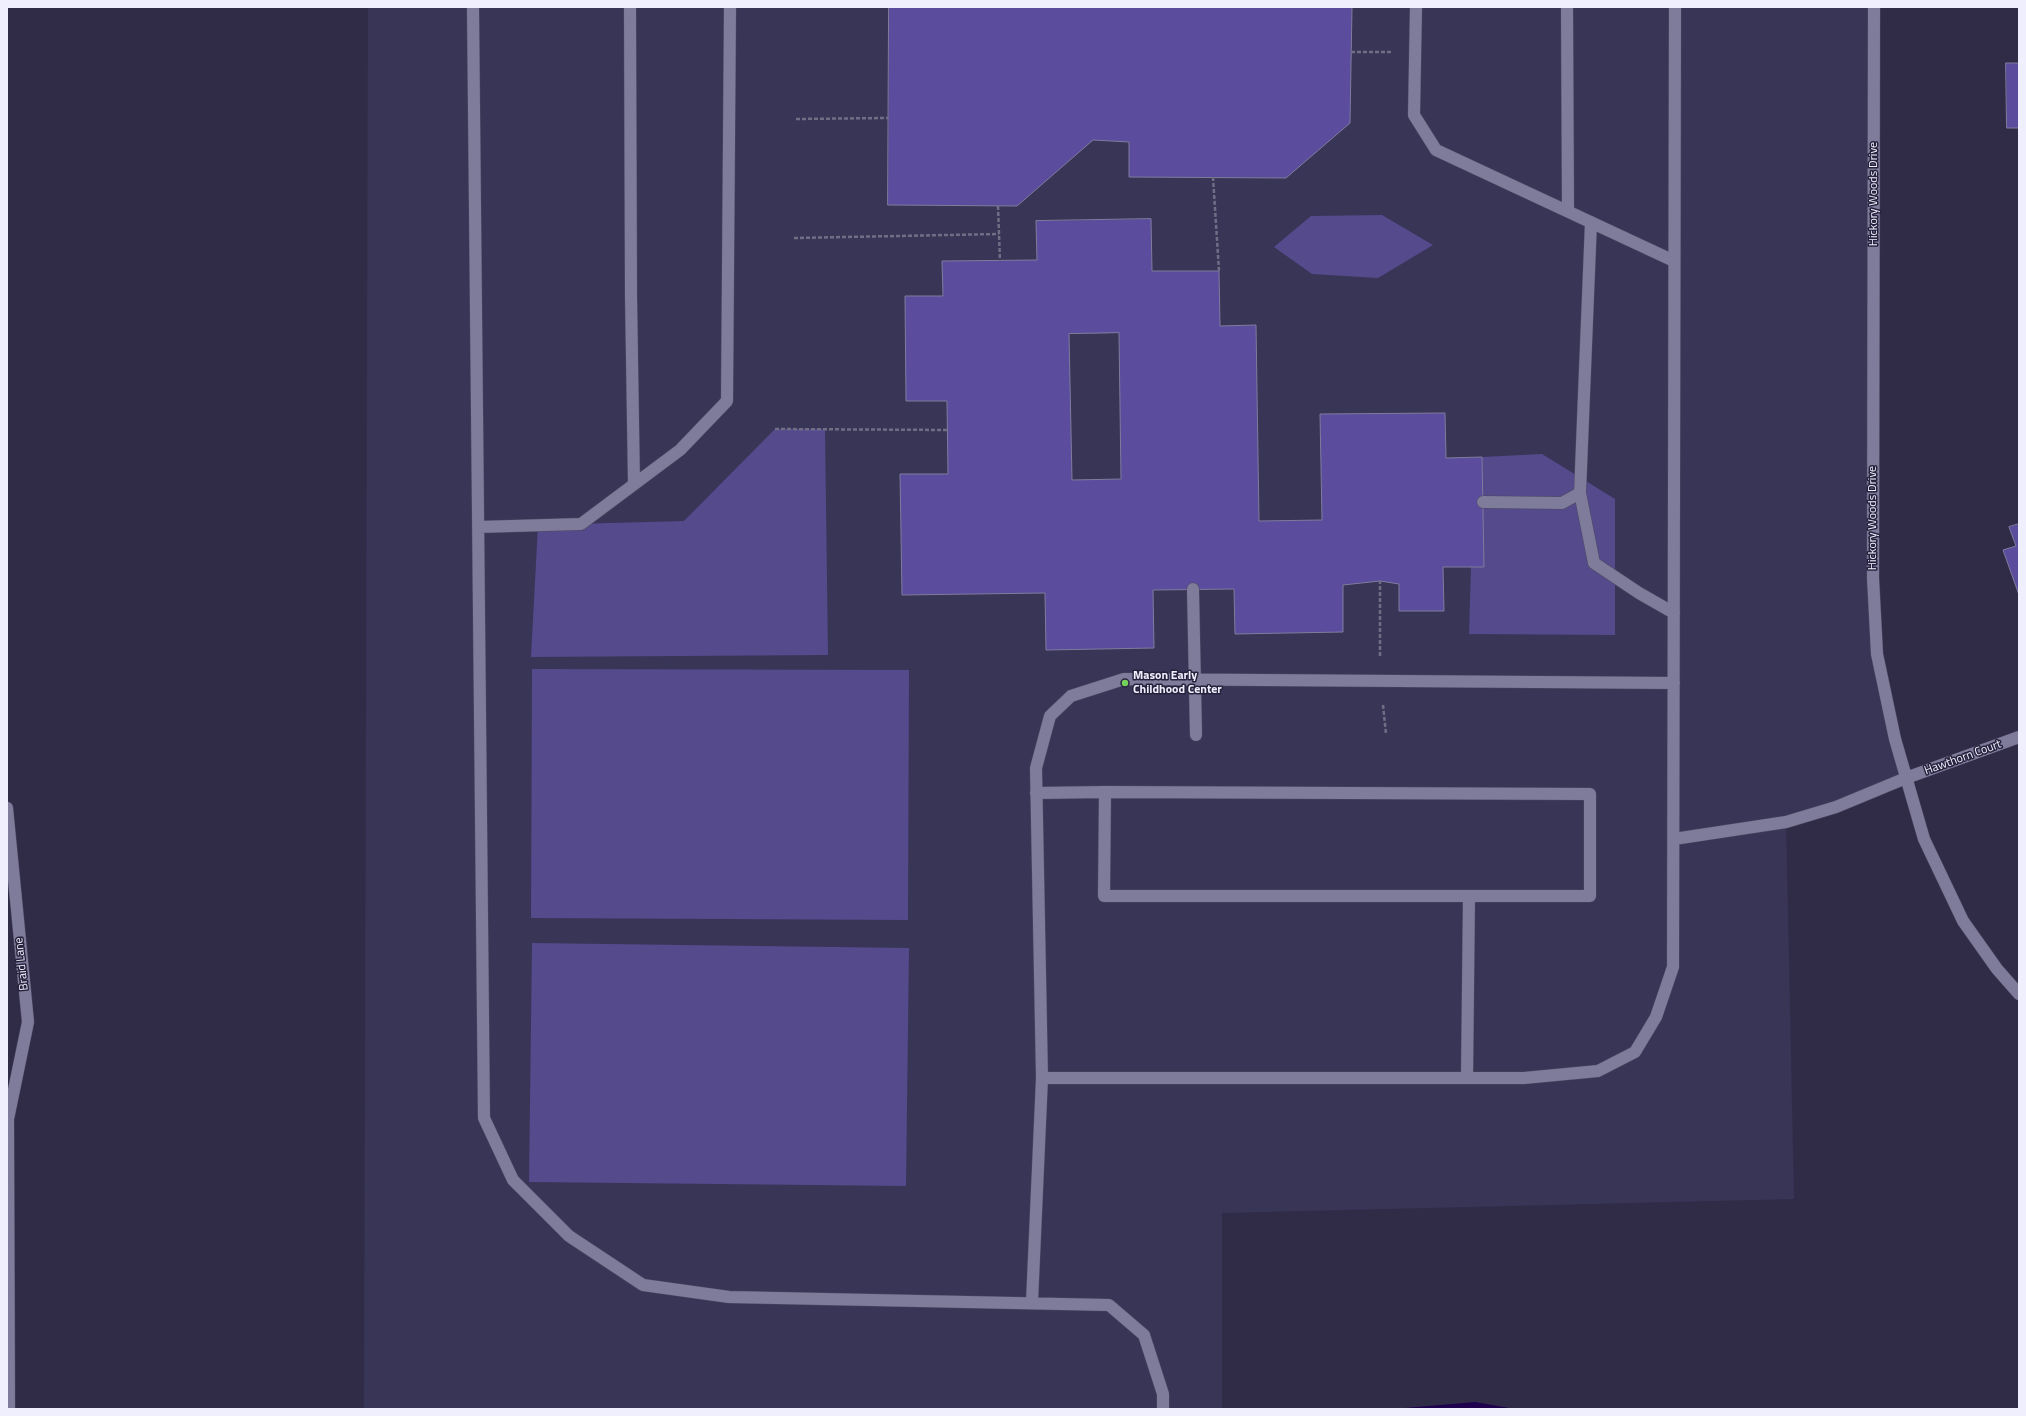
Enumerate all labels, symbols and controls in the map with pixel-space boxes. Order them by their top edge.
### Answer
street label: Hickory Woods Drive [1867,142,1881,246]
street label: Hickory Woods Drive [1866,466,1880,570]
place label: Mason Early Childhood Center [1133,669,1222,697]
marker: Mason Early Childhood Center [1120,678,1130,688]
street label: Hawthorn Court [1922,737,2004,779]
street label: Braid Lane [12,937,32,991]

